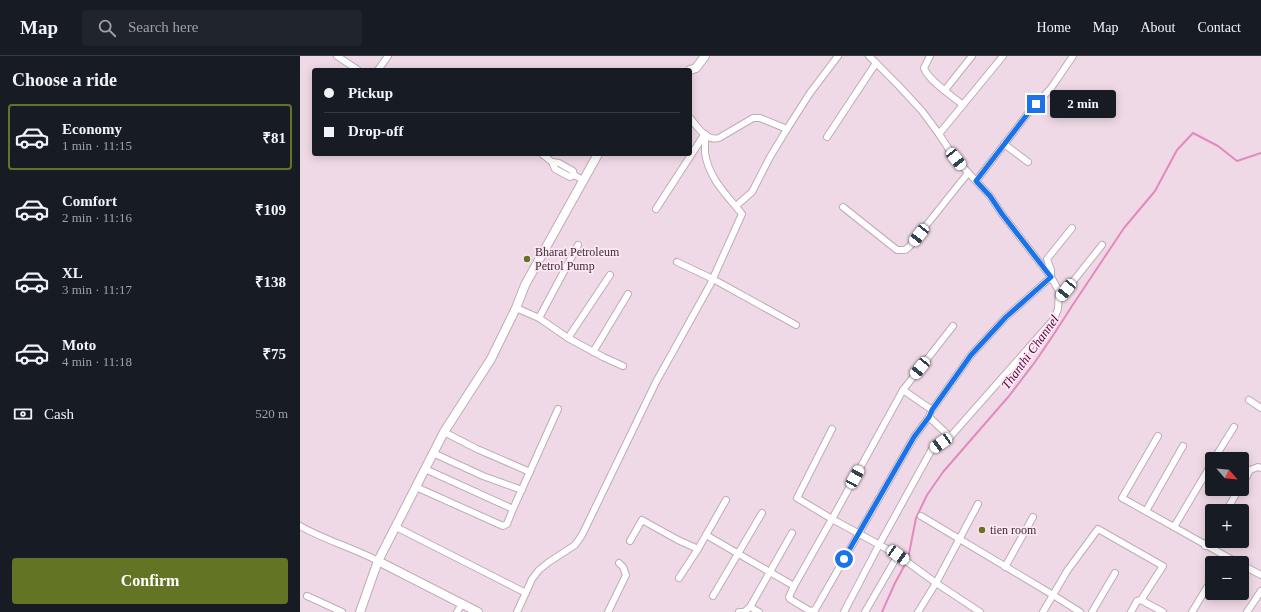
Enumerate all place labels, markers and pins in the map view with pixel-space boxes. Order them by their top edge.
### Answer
place label: Bharat Petroleum Petrol Pump [535,245,620,273]
marker: Bharat Petroleum Petrol Pump [522,254,532,264]
place label: tien room [990,523,1037,537]
marker: tien room [977,525,987,535]

